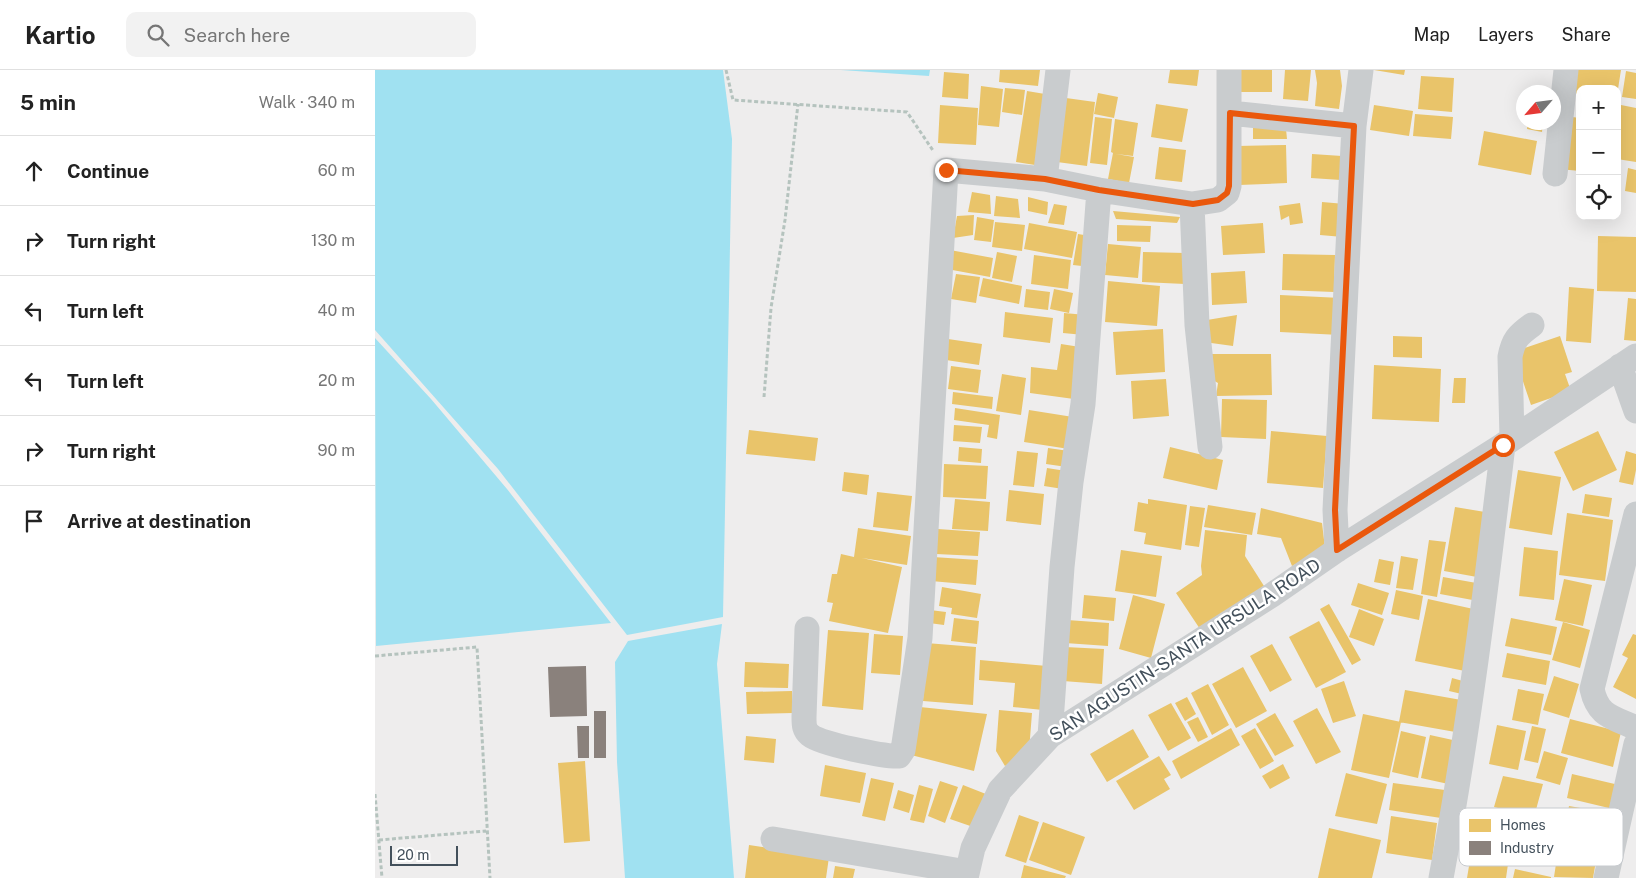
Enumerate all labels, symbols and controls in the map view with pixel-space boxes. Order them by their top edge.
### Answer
search box [126,12,476,57]
text: Kartio [25,21,96,49]
icon: search [144,21,172,49]
text: Search here [184,24,290,46]
text: Map [1414,24,1450,45]
text: Layers [1478,24,1534,45]
text: Share [1562,24,1611,45]
north arrow [1516,85,1561,130]
map controls [1576,85,1621,220]
button: + [1576,85,1621,130]
text: 5 min [20,90,76,115]
text: Walk · 340 m [259,93,355,112]
button: − [1576,130,1621,175]
icon: ahead [20,157,48,185]
route end [935,159,958,182]
text: Continue [67,160,149,182]
text: 60 m [318,161,355,180]
button: locate [1576,175,1621,220]
icon: right [20,227,48,255]
text: Turn right [67,230,156,252]
text: 130 m [311,231,355,250]
icon: left [20,297,48,325]
text: Turn left [67,300,144,322]
text: 40 m [317,301,355,320]
icon: left [20,367,48,395]
text: Turn left [67,370,144,392]
text: 20 m [318,371,355,390]
route start [1492,434,1515,457]
icon: right [20,437,48,465]
text: Turn right [67,440,156,462]
text: 90 m [318,441,355,460]
icon: arrive [20,507,48,535]
text: Arrive at destination [67,510,251,532]
street label: SAN AGUSTIN-SANTA URSULA ROAD [1045,554,1324,745]
legend [1459,808,1623,866]
text: Homes [1500,817,1546,833]
text: Industry [1500,840,1555,856]
scale bar [390,843,457,866]
text: 20 m [397,847,429,863]

